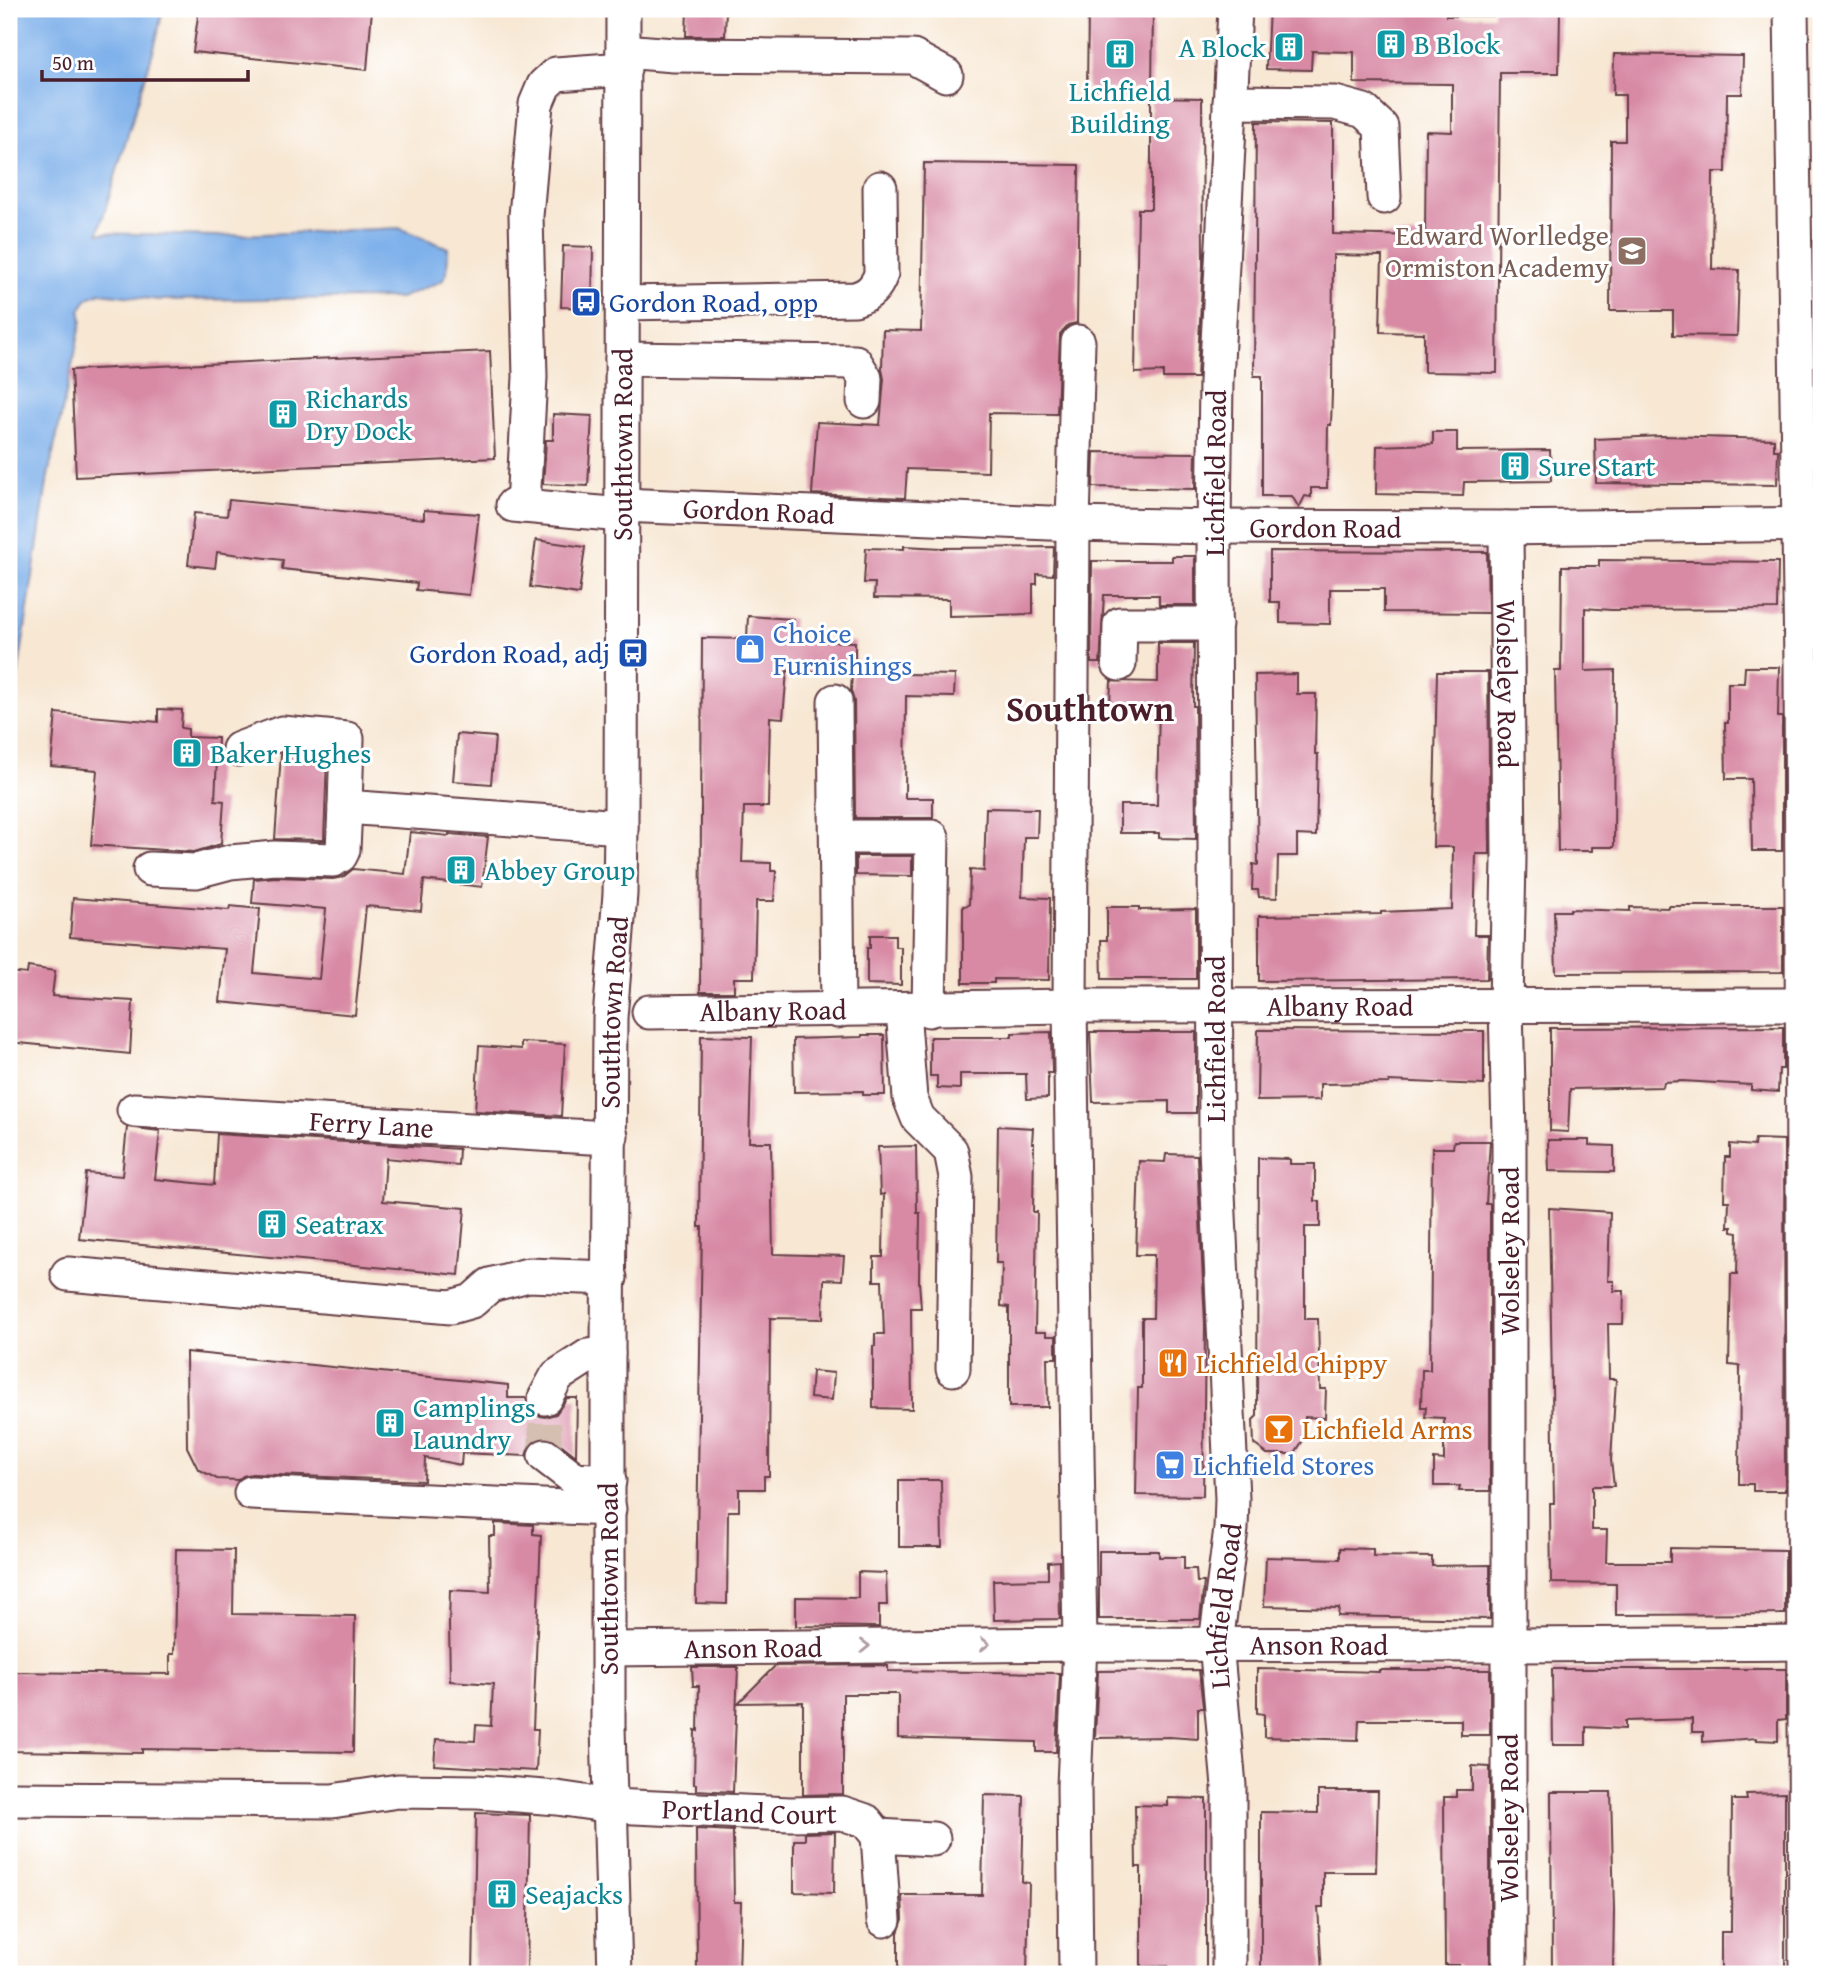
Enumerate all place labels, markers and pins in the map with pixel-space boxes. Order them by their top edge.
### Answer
place label: B Block [1414,23,1501,64]
place label: A Block [1179,26,1267,67]
building icon: B Block [1374,27,1408,61]
building icon: A Block [1272,30,1306,64]
building icon: Lichfield Building [1103,37,1137,71]
place label: Lichfield Building [1069,70,1171,143]
place label: Edward Worlledge Ormiston Academy [1385,214,1609,287]
school or university icon: Edward Worlledge Ormiston Academy [1615,234,1649,268]
place label: Gordon Road, opp [609,281,818,322]
bus stop icon: Gordon Road, opp [569,285,603,319]
place label: Richards Dry Dock [306,377,413,450]
building icon: Richards Dry Dock [266,397,300,431]
place label: Sure Start [1538,445,1656,486]
building icon: Sure Start [1498,449,1532,483]
place label: Choice Furnishings [773,612,912,685]
place label: Gordon Road, adj [410,632,610,673]
shop icon: Choice Furnishings [733,632,767,666]
bus stop icon: Gordon Road, adj [616,636,650,670]
place label: Baker Hughes [210,732,371,773]
building icon: Baker Hughes [170,736,204,770]
place label: Abbey Group [484,849,635,890]
building icon: Abbey Group [444,853,478,887]
place label: Seatrax [295,1203,384,1244]
building icon: Seatrax [255,1207,289,1241]
place label: Lichfield Chippy [1196,1342,1387,1383]
restaurant icon: Lichfield Chippy [1156,1346,1190,1380]
place label: Camplings Laundry [413,1386,536,1459]
building icon: Camplings Laundry [373,1406,407,1440]
place label: Lichfield Arms [1302,1408,1473,1449]
bar icon: Lichfield Arms [1262,1412,1296,1446]
place label: Lichfield Stores [1193,1444,1374,1485]
supermarket icon: Lichfield Stores [1153,1448,1187,1482]
place label: Seajacks [525,1873,623,1914]
building icon: Seajacks [485,1877,519,1911]

